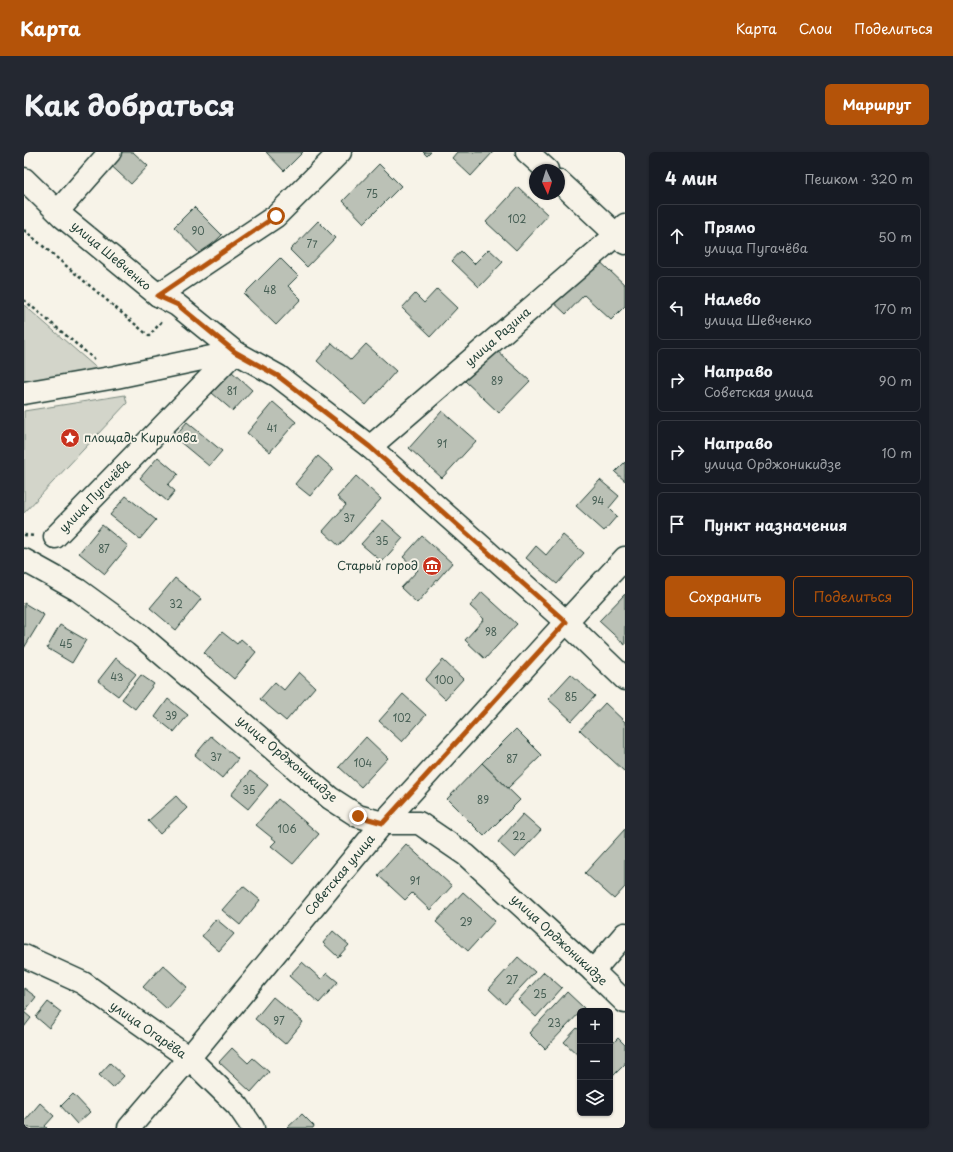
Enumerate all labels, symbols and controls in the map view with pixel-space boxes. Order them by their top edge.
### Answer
text: Карта [20,14,81,42]
text: Карта [736,18,777,39]
text: Слои [799,18,832,39]
text: Поделиться [854,18,933,39]
text: Как добраться [24,83,235,126]
button: Маршрут [825,84,929,125]
north arrow [529,164,565,200]
text: 4 мин [665,165,718,191]
text: Пешком · 320 m [805,169,913,188]
house number: 75 [366,186,378,201]
route start [267,207,285,225]
house number: 102 [508,211,526,226]
text: Прямо [704,215,755,238]
street label: улица Шевченко [68,216,156,294]
house number: 90 [191,223,205,238]
icon: ahead [666,225,688,247]
text: 50 m [878,227,912,246]
house number: 77 [306,236,318,251]
text: улица Пугачёва [704,238,808,257]
house number: 48 [264,282,276,297]
text: Налево [704,287,761,310]
icon: left [666,297,688,319]
text: 170 m [874,299,912,318]
street label: улица Разина [461,302,534,370]
text: улица Шевченко [704,310,812,329]
text: Направо [704,359,773,382]
icon: right [666,369,688,391]
text: 90 m [879,371,912,390]
house number: 89 [491,373,503,388]
text: Советская улица [704,382,813,401]
house number: 81 [227,383,237,398]
house number: 41 [267,420,277,435]
place icon: площадь Кирилова [59,427,81,449]
place label: площадь Кирилова [84,428,198,446]
text: Направо [704,431,773,454]
house number: 91 [437,436,447,451]
icon: right [666,441,688,463]
text: 10 m [882,443,912,462]
street label: улица Пугачёва [55,454,134,536]
text: улица Орджоникидзе [704,454,841,473]
house number: 94 [592,493,605,508]
house number: 37 [343,510,356,525]
icon: arrive [666,513,688,535]
text: Пункт назначения [704,513,847,536]
house number: 35 [376,533,388,548]
house number: 87 [98,541,110,556]
museum icon: Старый город [421,555,443,577]
place label: Старый город [337,556,418,574]
button: Сохранить [665,576,785,617]
button: Поделиться [793,576,913,617]
house number: 32 [169,596,183,611]
house number: 98 [485,624,497,639]
house number: 45 [60,636,72,651]
house number: 43 [111,669,124,684]
house number: 100 [434,672,454,687]
house number: 85 [565,689,577,704]
house number: 39 [165,708,177,723]
house number: 102 [393,710,411,725]
street label: улица Орджоникидзе [233,711,342,806]
house number: 37 [210,749,223,764]
house number: 87 [506,751,518,766]
house number: 104 [354,755,373,770]
house number: 35 [243,782,255,797]
house number: 89 [477,792,489,807]
route end [349,807,367,825]
house number: 106 [278,821,296,836]
house number: 22 [512,828,526,843]
street label: Советская улица [300,830,379,919]
house number: 91 [410,873,420,888]
street label: улица Орджоникидзе [507,889,612,989]
house number: 29 [460,914,473,929]
house number: 27 [506,972,519,987]
house number: 25 [533,986,547,1001]
street label: улица Огарёва [107,996,191,1063]
map controls [577,1008,613,1116]
button: + [577,1008,613,1044]
house number: 97 [273,1013,285,1028]
house number: 23 [547,1015,561,1030]
button: − [577,1044,613,1080]
button: layers [577,1080,613,1116]

